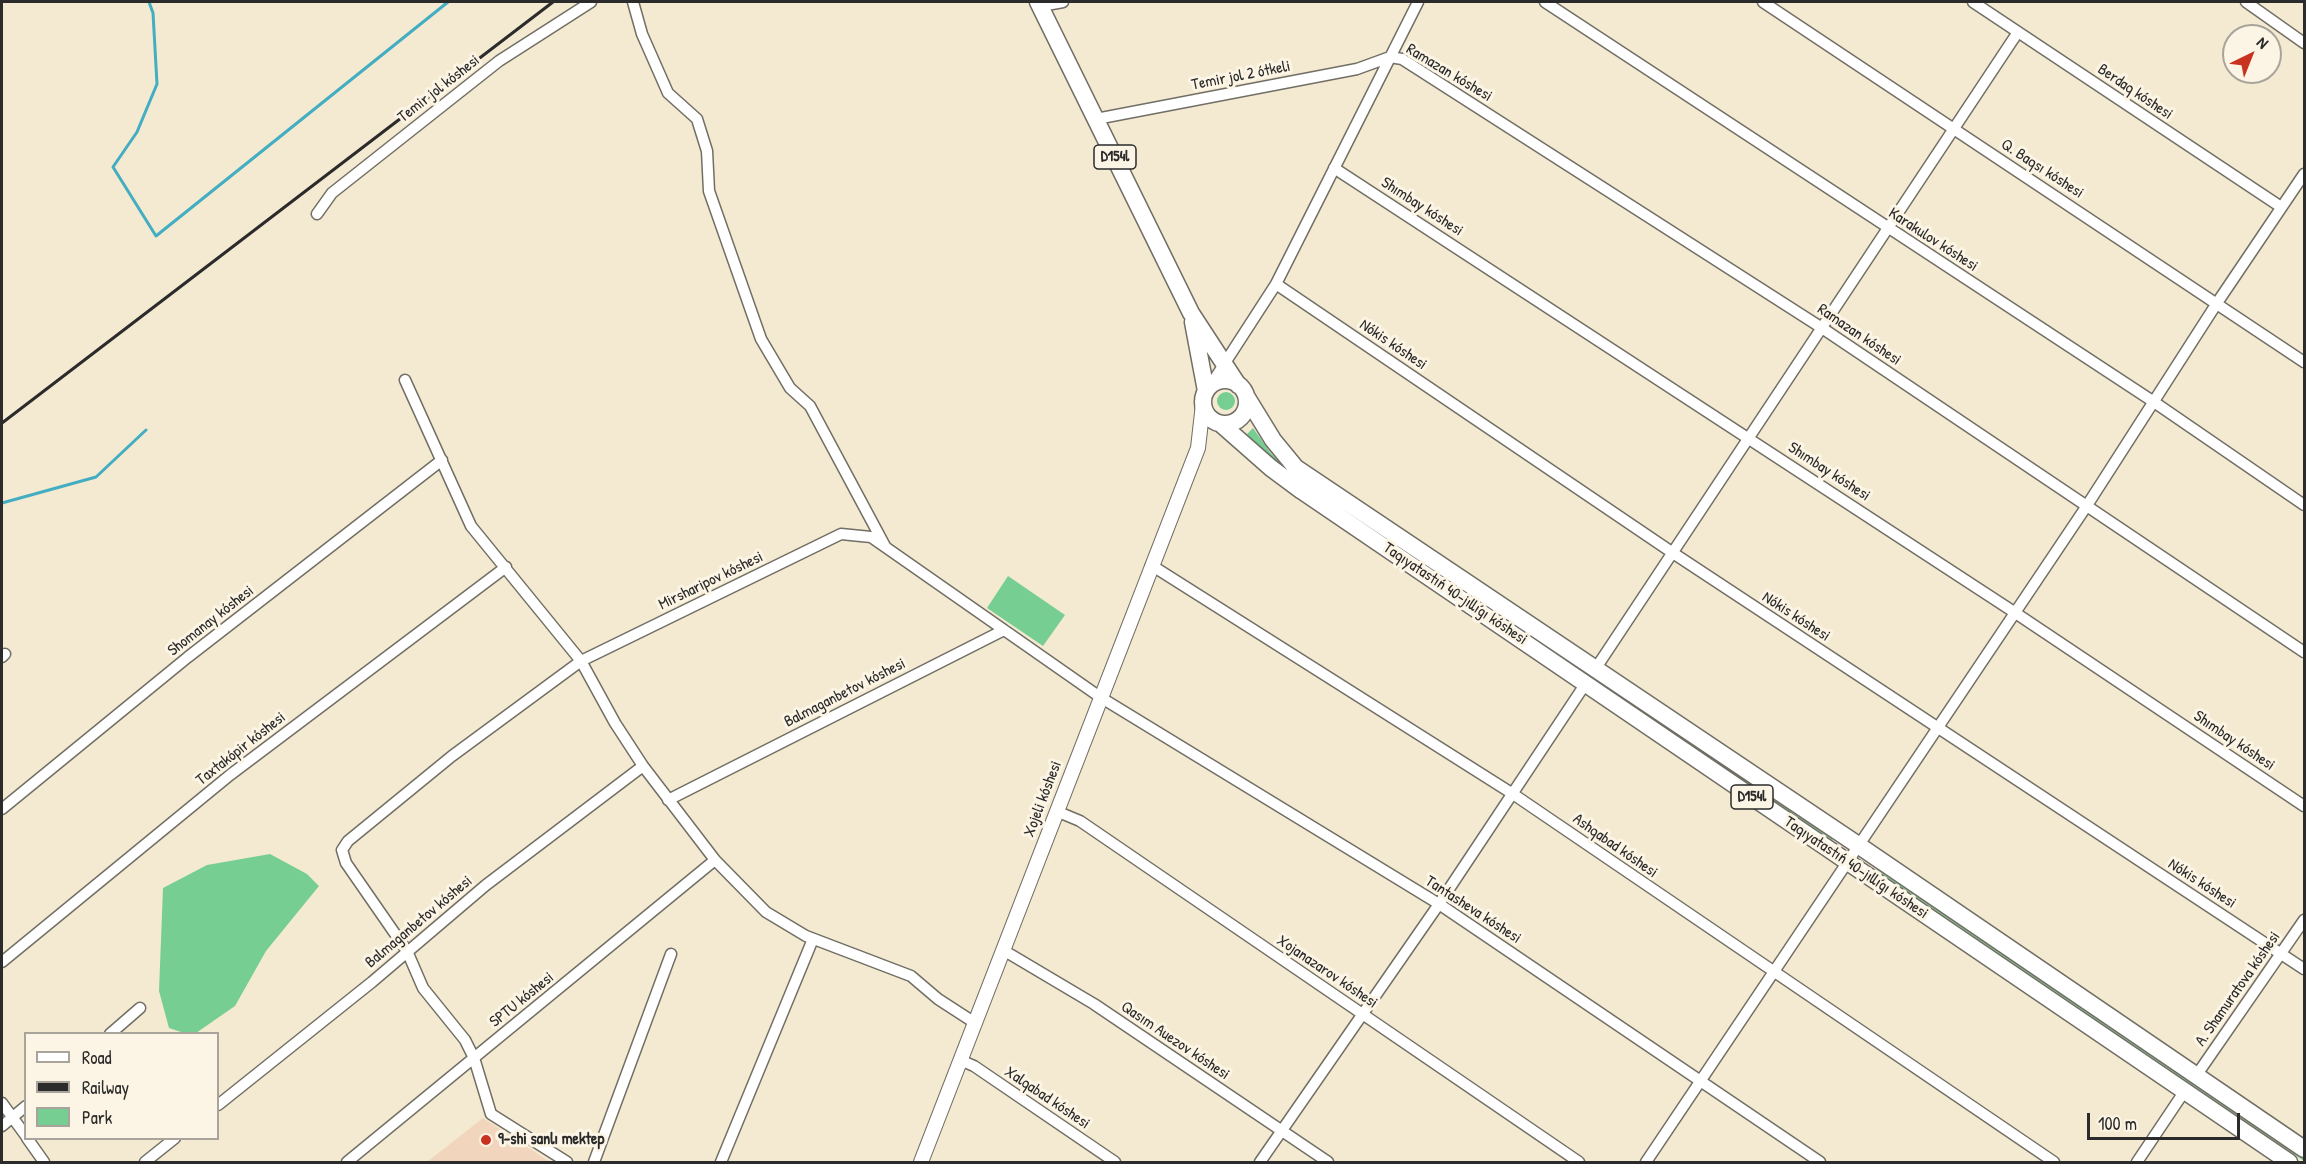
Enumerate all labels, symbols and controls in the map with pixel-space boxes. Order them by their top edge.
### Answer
north arrow [2222,24,2282,84]
text: N [2252,31,2274,53]
street label: Ramazan kóshesi [1403,40,1495,106]
street label: Temir jol kóshesi [394,51,484,127]
street label: Temir jol 2 ótkeli [1190,57,1292,95]
street label: Berdaq kóshesi [2094,60,2176,124]
street label: Q. Baqsı kóshesi [1997,135,2087,203]
road number: D154l [1094,145,1136,169]
street label: Shımbay kóshesi [1377,173,1467,241]
street label: Karakulov kóshesi [1885,204,1981,276]
street label: Ramazan kóshesi [1814,300,1904,370]
street label: Nókis kóshesi [1356,315,1430,375]
street label: Shımbay kóshesi [1784,438,1874,506]
street label: Taqıyatastıń 40-jıllıǵı kóshesi [1379,539,1531,649]
street label: Mirsharipov kóshesi [656,547,766,615]
street label: Shomanay kóshesi [164,582,258,660]
street label: Nókis kóshesi [1758,588,1834,646]
street label: Balmaganbetov kóshesi [781,654,909,732]
street label: Shımbay kóshesi [2190,707,2278,775]
street label: Taxtakópir kóshesi [192,708,290,790]
street label: Xojeli kóshesi [1020,758,1066,840]
road number: D154l [1731,785,1773,809]
street label: Ashqabad kóshesi [1569,810,1661,882]
street label: Taqıyatastıń 40-jıllıǵı kóshesi [1780,813,1932,923]
street label: Nókis kóshesi [2164,855,2240,913]
street label: Balmaganbetov kóshesi [362,872,476,972]
street label: Tantasheva kóshesi [1421,872,1525,948]
street label: A. Shamuratova kóshesi [2191,928,2285,1050]
street label: Xojanazarov kóshesi [1273,931,1381,1013]
street label: SPTU kóshesi [486,968,558,1032]
street label: Qasım Auezov kóshesi [1117,998,1233,1084]
legend [24,1032,219,1140]
text: Road [82,1045,112,1070]
street label: Xalqabad kóshesi [1001,1062,1093,1134]
text: Railway [82,1075,129,1100]
scale bar [2090,1101,2243,1139]
text: Park [82,1105,112,1130]
text: 100 m [2098,1111,2137,1136]
place label: 9-shi sanlı mektep [498,1130,604,1150]
marker: 9-shi sanlı mektep [479,1133,493,1147]

